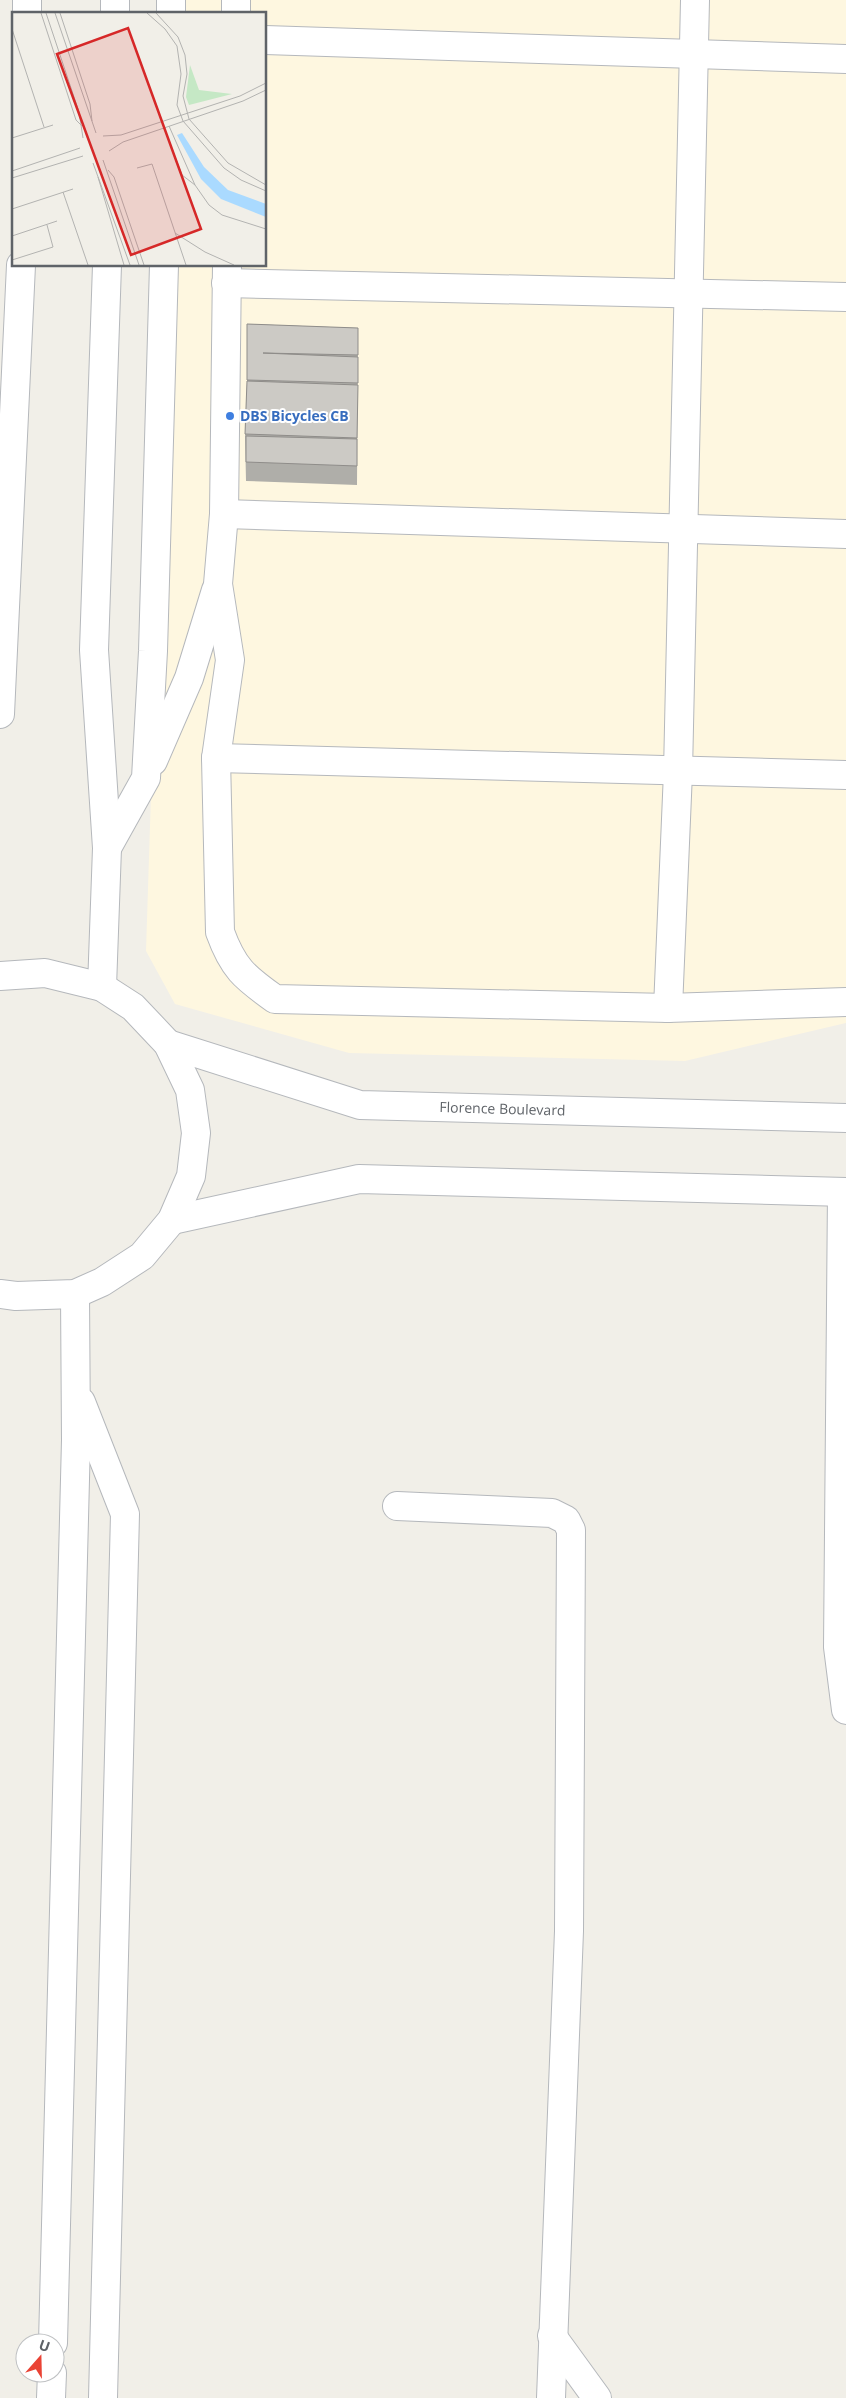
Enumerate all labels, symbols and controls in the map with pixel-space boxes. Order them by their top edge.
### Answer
inset map [12,12,266,266]
place label: DBS Bicycles CB [240,406,349,425]
marker: DBS Bicycles CB [224,410,236,422]
street label: Florence Boulevard [439,1097,566,1119]
north arrow [15,2333,65,2383]
text: U [36,2335,53,2356]

